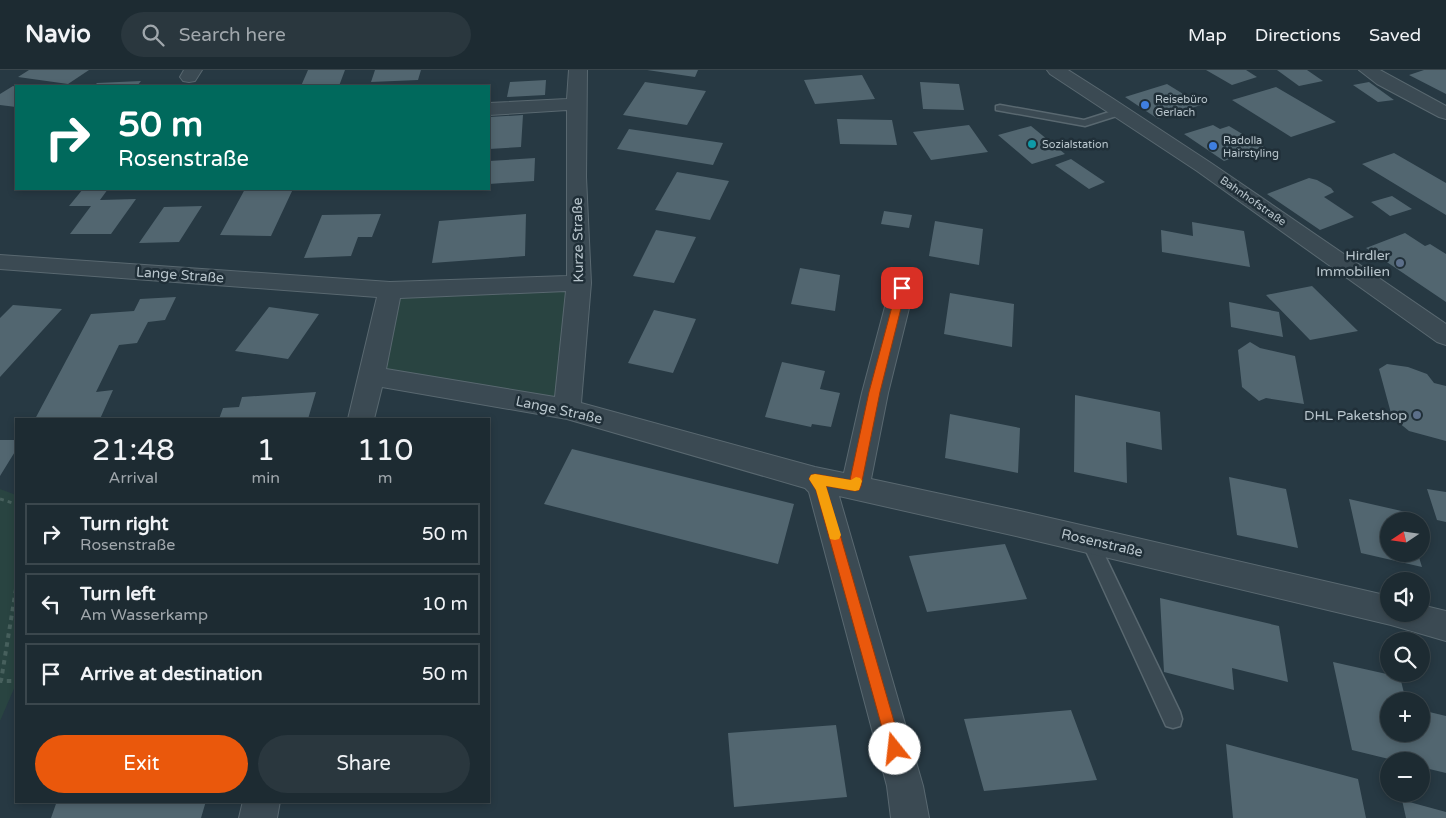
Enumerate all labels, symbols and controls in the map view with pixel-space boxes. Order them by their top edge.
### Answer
search box [121,12,471,57]
text: Navio [25,20,91,49]
icon: search [139,21,167,49]
text: Search here [179,24,286,46]
text: Map [1188,24,1227,46]
text: Directions [1255,24,1341,46]
text: Saved [1369,24,1421,46]
place label: Reisebüro Gerlach [1155,93,1208,119]
marker: Reisebüro Gerlach [1139,99,1151,111]
text: 50 m [118,104,203,146]
icon: right [35,105,100,170]
place label: Radolla Hairstyling [1223,134,1279,160]
marker: Sozialstation [1026,138,1038,150]
place label: Sozialstation [1042,138,1108,151]
marker: Radolla Hairstyling [1207,140,1219,152]
text: Rosenstraße [118,146,249,172]
street label: Bahnhofstraße [1218,173,1288,229]
street label: Kurze Straße [569,197,587,283]
place label: Hirdler Immobilien [1316,247,1391,280]
marker: Hirdler Immobilien [1394,257,1406,269]
street label: Lange Straße [135,263,225,287]
pin [881,267,923,309]
icon: arrive [888,274,916,302]
street label: Lange Straße [514,393,604,427]
place label: DHL Paketshop [1304,407,1407,424]
marker: DHL Paketshop [1411,409,1423,421]
text: 21:48 [92,432,175,469]
text: 1 [256,432,275,469]
text: 110 [357,432,413,469]
text: Arrival [109,468,158,488]
text: min [252,468,280,488]
text: m [378,468,392,488]
north arrow [1380,512,1430,562]
map controls [1380,512,1430,802]
text: Turn right [80,513,168,535]
icon: right [37,520,65,548]
text: 50 m [422,523,468,545]
street label: Rosenstraße [1059,525,1145,561]
text: Rosenstraße [80,535,175,555]
button: sound [1380,572,1430,622]
text: Turn left [80,583,156,605]
icon: left [37,590,65,618]
text: 10 m [422,593,468,615]
text: Am Wasserkamp [80,605,208,625]
button: search [1380,632,1430,682]
icon: arrive [37,660,65,688]
text: Arrive at destination [80,663,263,685]
text: 50 m [422,663,468,685]
button: + [1380,692,1430,742]
position arrow [868,722,920,774]
button: Exit [35,735,248,793]
button: Share [258,735,470,793]
button: − [1380,752,1430,802]

